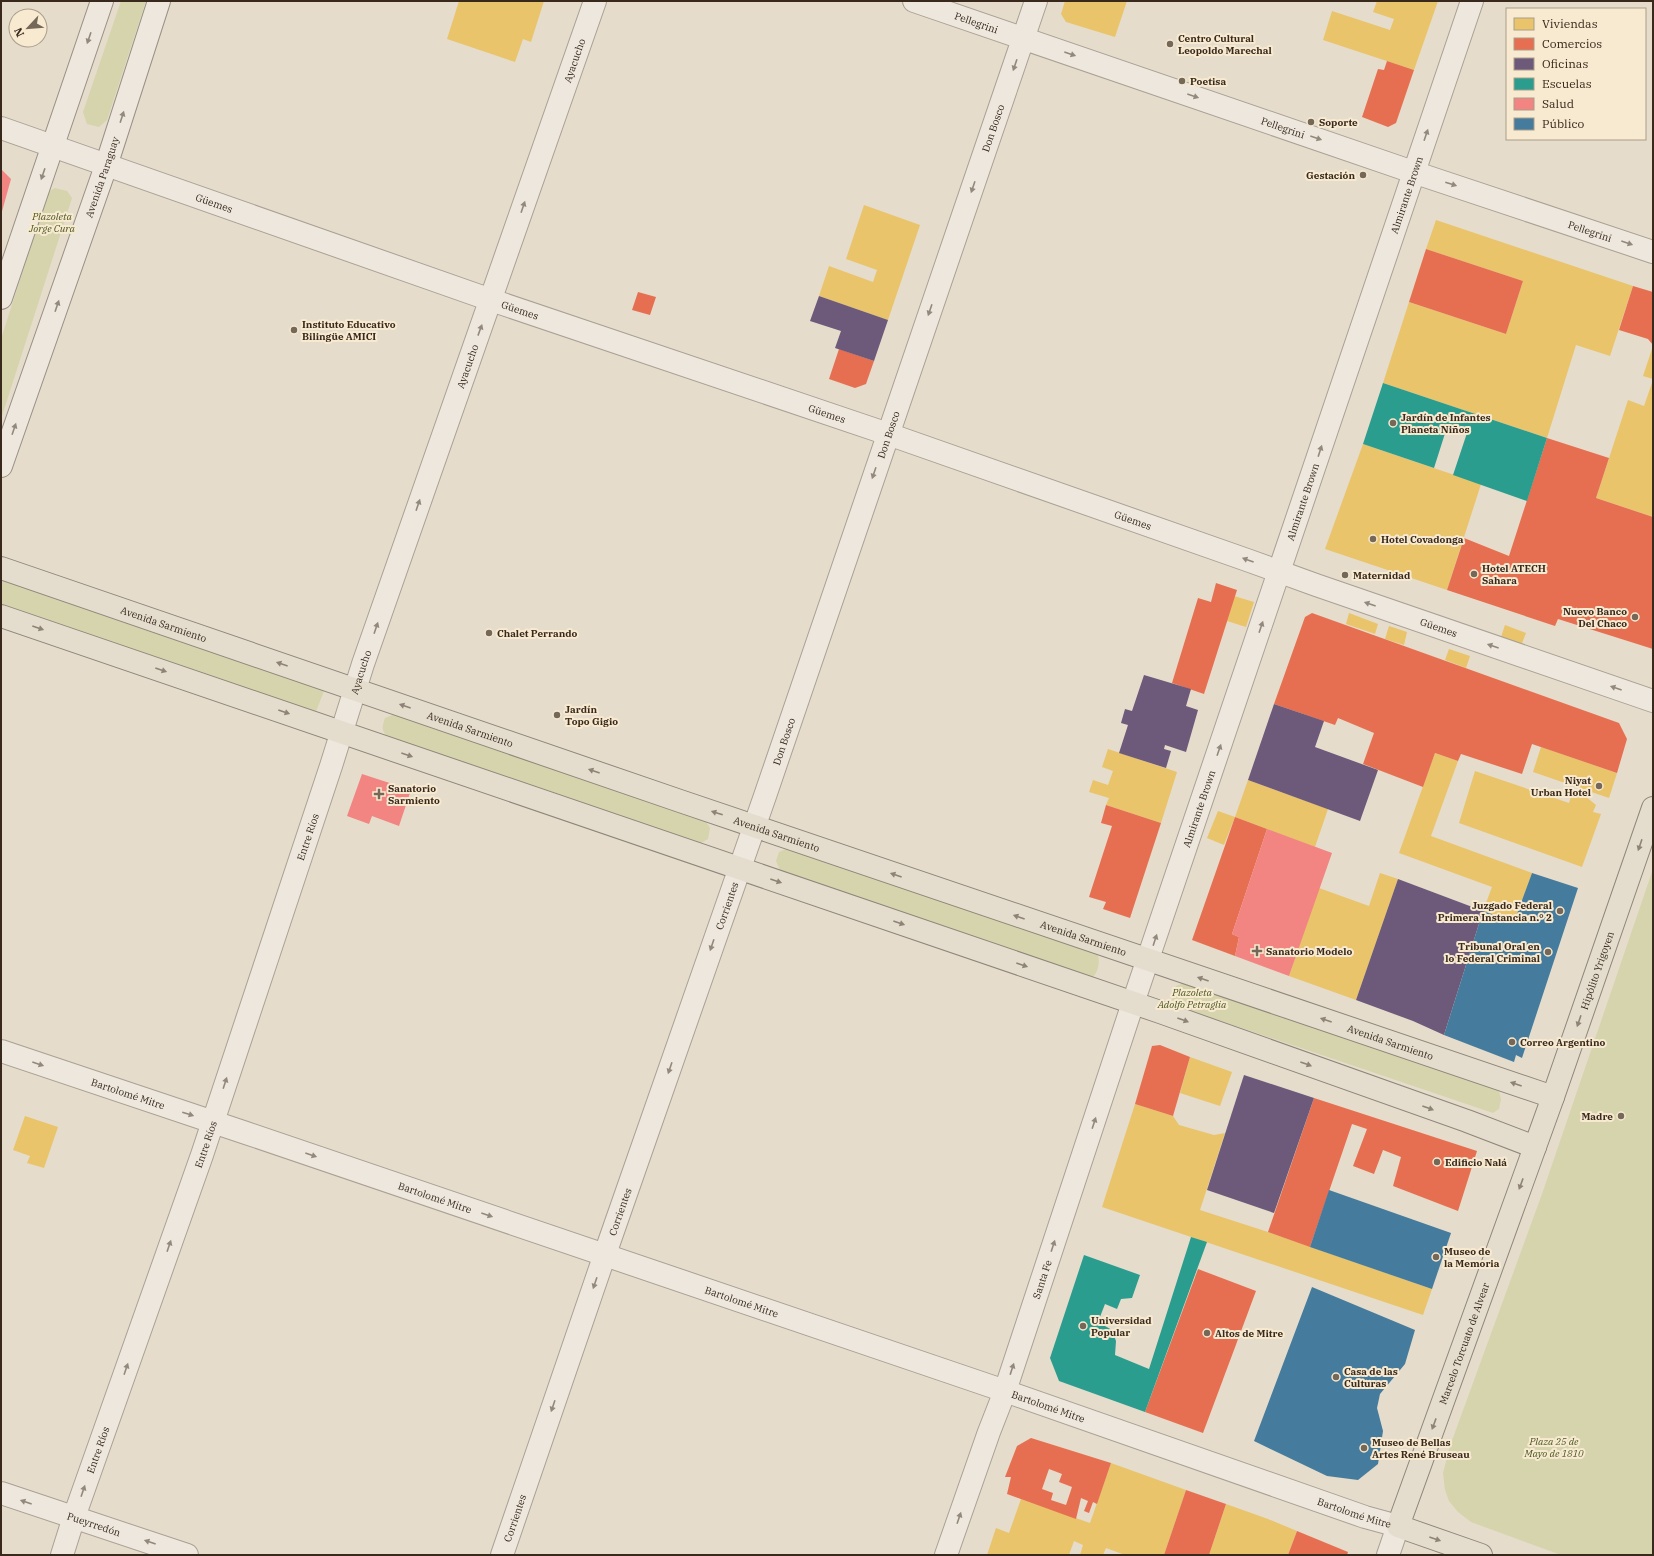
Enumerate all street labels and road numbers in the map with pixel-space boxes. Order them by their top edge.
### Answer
street label: Pellegrini [953,9,1000,36]
street label: Ayacucho [560,36,588,84]
street label: Don Bosco [979,102,1007,153]
street label: Pellegrini [1259,114,1307,141]
street label: Avenida Paraguay [82,134,122,219]
street label: Almirante Brown [1387,154,1426,235]
street label: Güemes [194,190,235,215]
street label: Pellegrini [1566,218,1614,244]
street label: Güemes [500,297,541,322]
street label: Ayacucho [453,342,481,390]
street label: Güemes [807,401,848,426]
street label: Don Bosco [874,409,902,460]
street label: Almirante Brown [1283,461,1322,542]
street label: Güemes [1113,507,1153,533]
street label: Avenida Sarmiento [119,603,209,645]
street label: Güemes [1418,615,1459,640]
street label: Ayacucho [347,648,374,696]
street label: Avenida Sarmiento [425,708,515,750]
street label: Don Bosco [770,716,798,767]
street label: Almirante Brown [1180,768,1218,849]
street label: Entre Ríos [294,811,321,862]
street label: Avenida Sarmiento [732,813,822,855]
street label: Corrientes [712,880,741,931]
street label: Avenida Sarmiento [1039,917,1129,959]
street label: Hipólito Yrigoyen [1577,929,1617,1011]
street label: Avenida Sarmiento [1346,1021,1436,1063]
street label: Bartolomé Mitre [90,1075,167,1112]
street label: Entre Ríos [191,1119,219,1170]
street label: Bartolomé Mitre [396,1179,474,1216]
street label: Corrientes [605,1186,634,1237]
street label: Santa Fe [1029,1258,1054,1300]
street label: Marcelo Torcuato de Alvear [1436,1280,1492,1406]
street label: Bartolomé Mitre [703,1283,780,1320]
street label: Bartolomé Mitre [1010,1387,1087,1425]
street label: Entre Ríos [83,1425,112,1475]
street label: Corrientes [500,1492,529,1544]
street label: Bartolomé Mitre [1316,1494,1393,1530]
street label: Pueyrredón [66,1509,123,1539]

